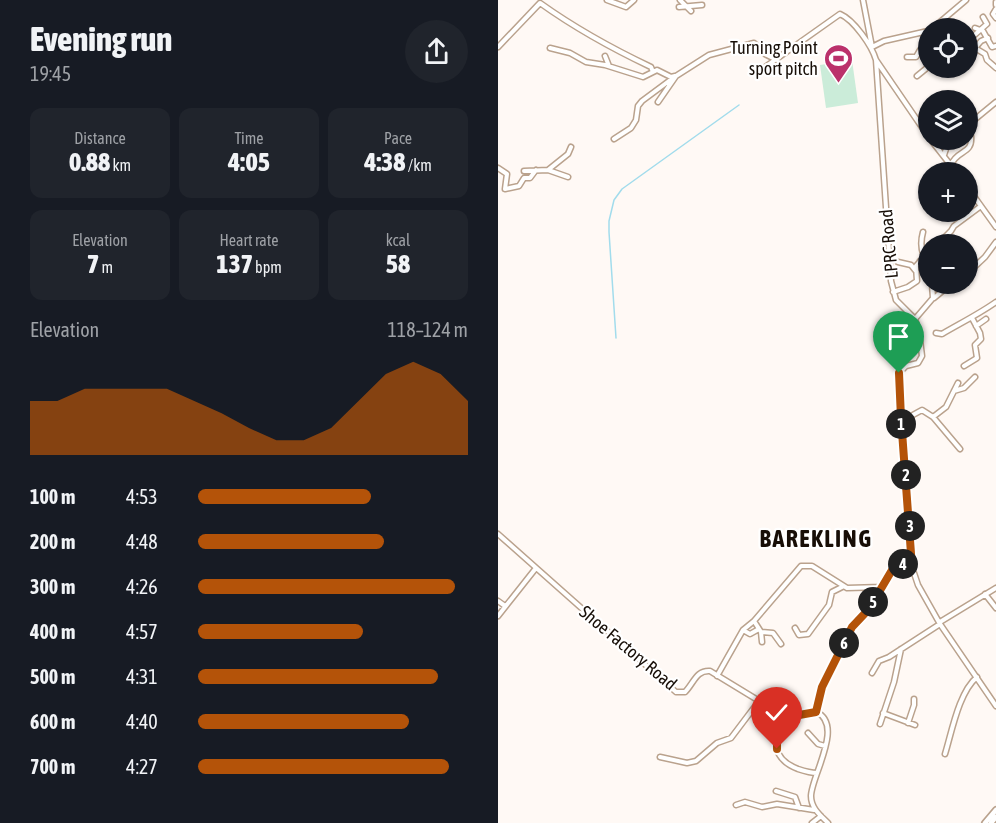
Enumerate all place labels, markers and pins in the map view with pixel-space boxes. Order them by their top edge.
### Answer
place label: Turning Point sport pitch [730,37,818,79]
sports icon: Turning Point sport pitch [823,42,855,84]
pin [873,311,924,373]
pin: 1 [886,409,916,439]
pin: 2 [891,460,921,490]
pin: 3 [895,511,925,541]
pin: 4 [888,549,918,579]
pin: 5 [858,587,888,617]
pin: 6 [829,628,859,658]
pin [751,687,802,749]

